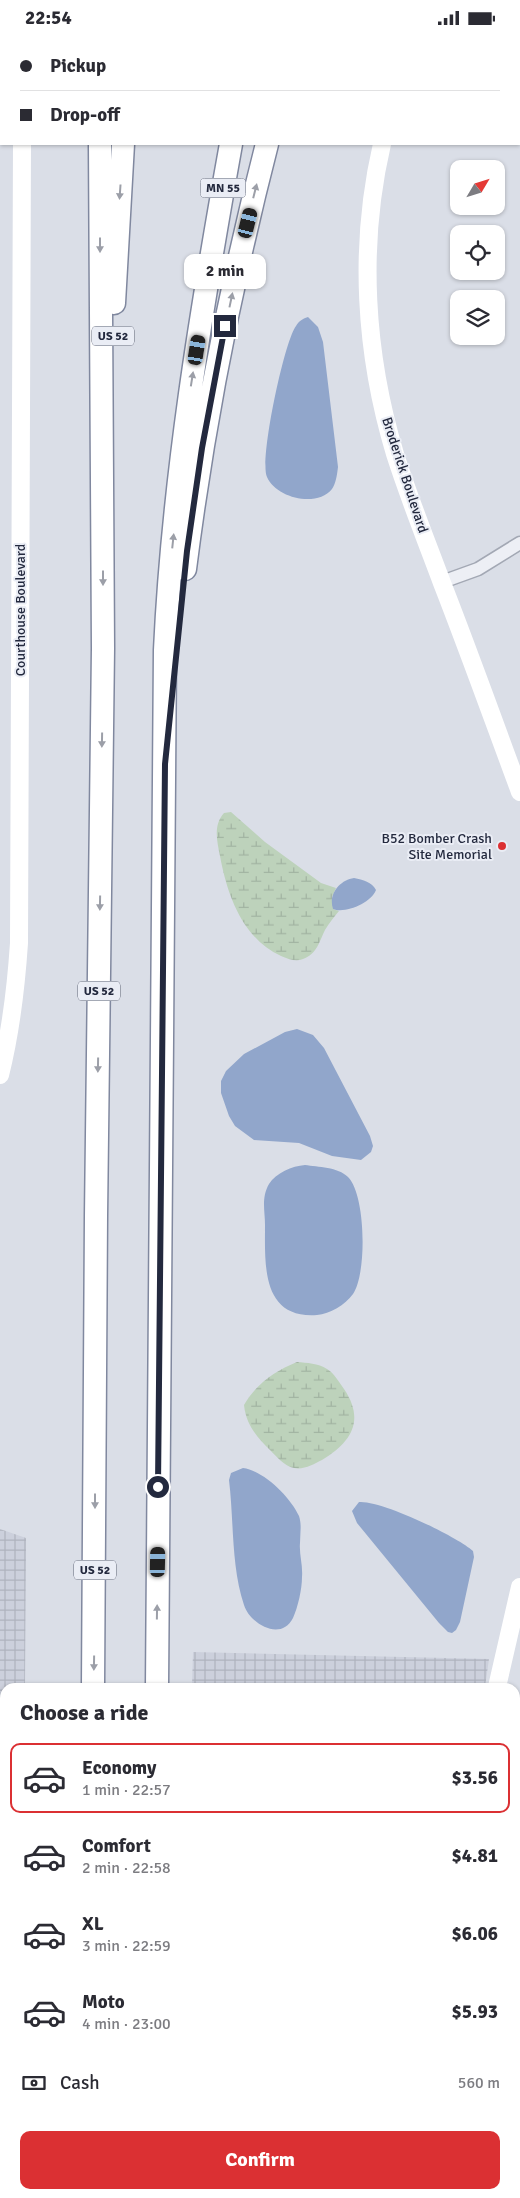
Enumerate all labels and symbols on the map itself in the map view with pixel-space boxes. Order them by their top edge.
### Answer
north arrow [450,160,505,215]
road number: MN 55 [200,179,246,197]
one-way arrow [251,183,259,198]
one-way arrow [116,185,124,201]
car [237,207,258,239]
one-way arrow [96,237,104,253]
callout: 2 min [184,253,266,289]
one-way arrow [227,293,235,308]
route end [214,315,236,337]
road number: US 52 [92,327,134,345]
car [187,334,206,366]
one-way arrow [188,371,196,387]
street label: Broderick Boulevard [378,415,432,535]
one-way arrow [169,532,177,548]
street label: Courthouse Boulevard [12,544,29,676]
one-way arrow [99,570,107,586]
one-way arrow [98,732,106,748]
place label: B52 Bomber Crash Site Memorial [381,830,492,863]
marker: B52 Bomber Crash Site Memorial [496,840,508,852]
one-way arrow [96,895,104,911]
road number: US 52 [78,981,120,1001]
one-way arrow [94,1057,102,1073]
route start [147,1476,169,1498]
one-way arrow [91,1493,99,1509]
car [150,1547,165,1577]
road number: US 52 [74,1561,116,1579]
one-way arrow [153,1603,161,1619]
one-way arrow [90,1656,98,1672]

